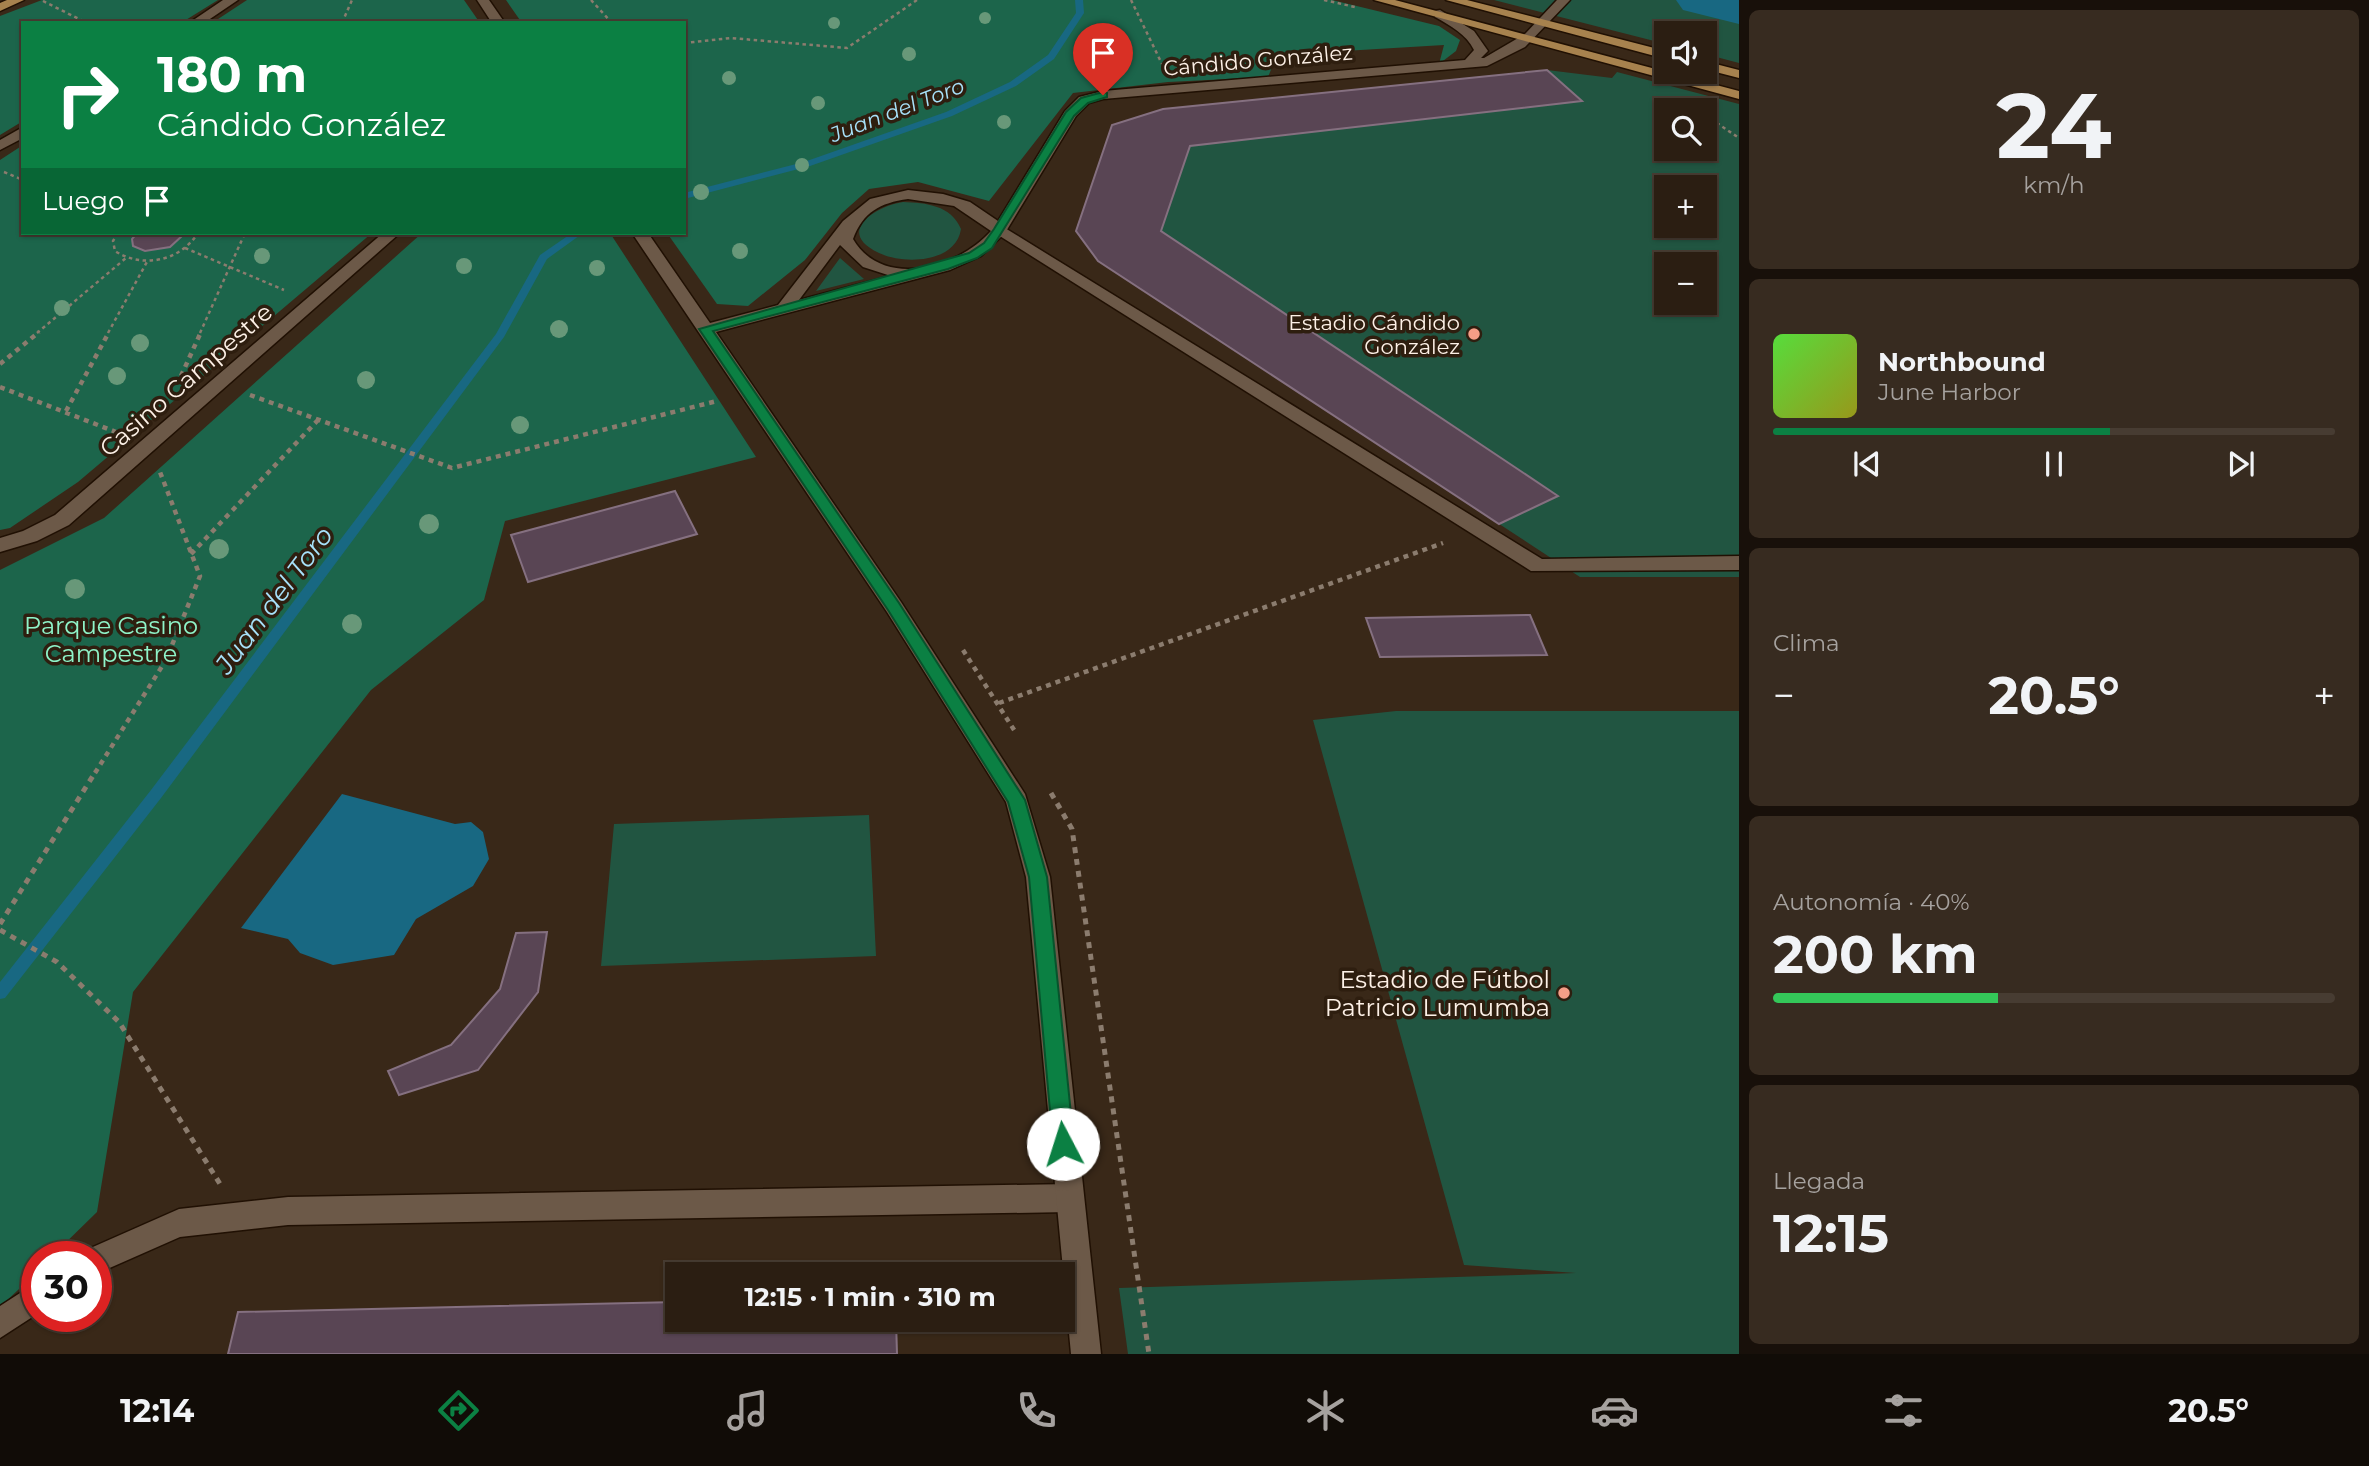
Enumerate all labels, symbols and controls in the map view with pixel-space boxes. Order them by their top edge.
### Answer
map controls [1654,21,1717,315]
button: sound [1654,21,1717,84]
pin [1073,23,1133,95]
icon: arrive [1084,34,1122,72]
street label: Cándido González [1162,39,1354,81]
text: 180 m [157,45,307,104]
icon: right [42,49,133,140]
text: 24 [1996,70,2112,181]
water label: Juan del Toro [825,73,968,147]
button: search [1654,98,1717,161]
text: Cándido González [157,105,446,144]
text: km/h [2023,171,2085,199]
button: + [1654,175,1717,238]
icon: arrive [138,182,176,220]
text: Luego [42,185,124,217]
button: − [1654,252,1717,315]
street label: Casino Campestre [94,297,278,463]
place label: Estadio Cándido González [1288,310,1460,359]
marker: Estadio Cándido González [1466,326,1482,342]
text: Northbound [1878,346,2046,378]
text: June Harbor [1878,378,2021,406]
icon: previous [1848,445,1886,483]
icon: pause [2035,445,2073,483]
icon: next [2222,445,2260,483]
water label: Juan del Toro [208,520,340,681]
park label: Parque Casino Campestre [24,611,198,668]
text: Clima [1773,629,1840,657]
text: 20.5° [1988,664,2120,727]
text: − [1773,672,1795,719]
text: + [2313,672,2335,719]
text: Autonomía · 40% [1773,888,1970,916]
text: 200 km [1773,923,1977,986]
place label: Estadio de Fútbol Patricio Lumumba [1325,965,1550,1022]
marker: Estadio de Fútbol Patricio Lumumba [1556,985,1572,1001]
position arrow [1026,1107,1100,1181]
text: Llegada [1773,1167,1865,1195]
text: 12:15 [1773,1202,1889,1265]
speed limit sign: 30 [21,1241,112,1332]
text: 12:15 · 1 min · 310 m [744,1281,996,1313]
icon: directions [434,1386,483,1435]
icon: music [723,1386,772,1435]
icon: phone [1012,1386,1061,1435]
icon: climate [1301,1386,1350,1435]
icon: car [1590,1386,1639,1435]
icon: filters [1879,1386,1928,1435]
text: 12:14 [120,1391,194,1430]
text: 20.5° [2168,1391,2249,1430]

